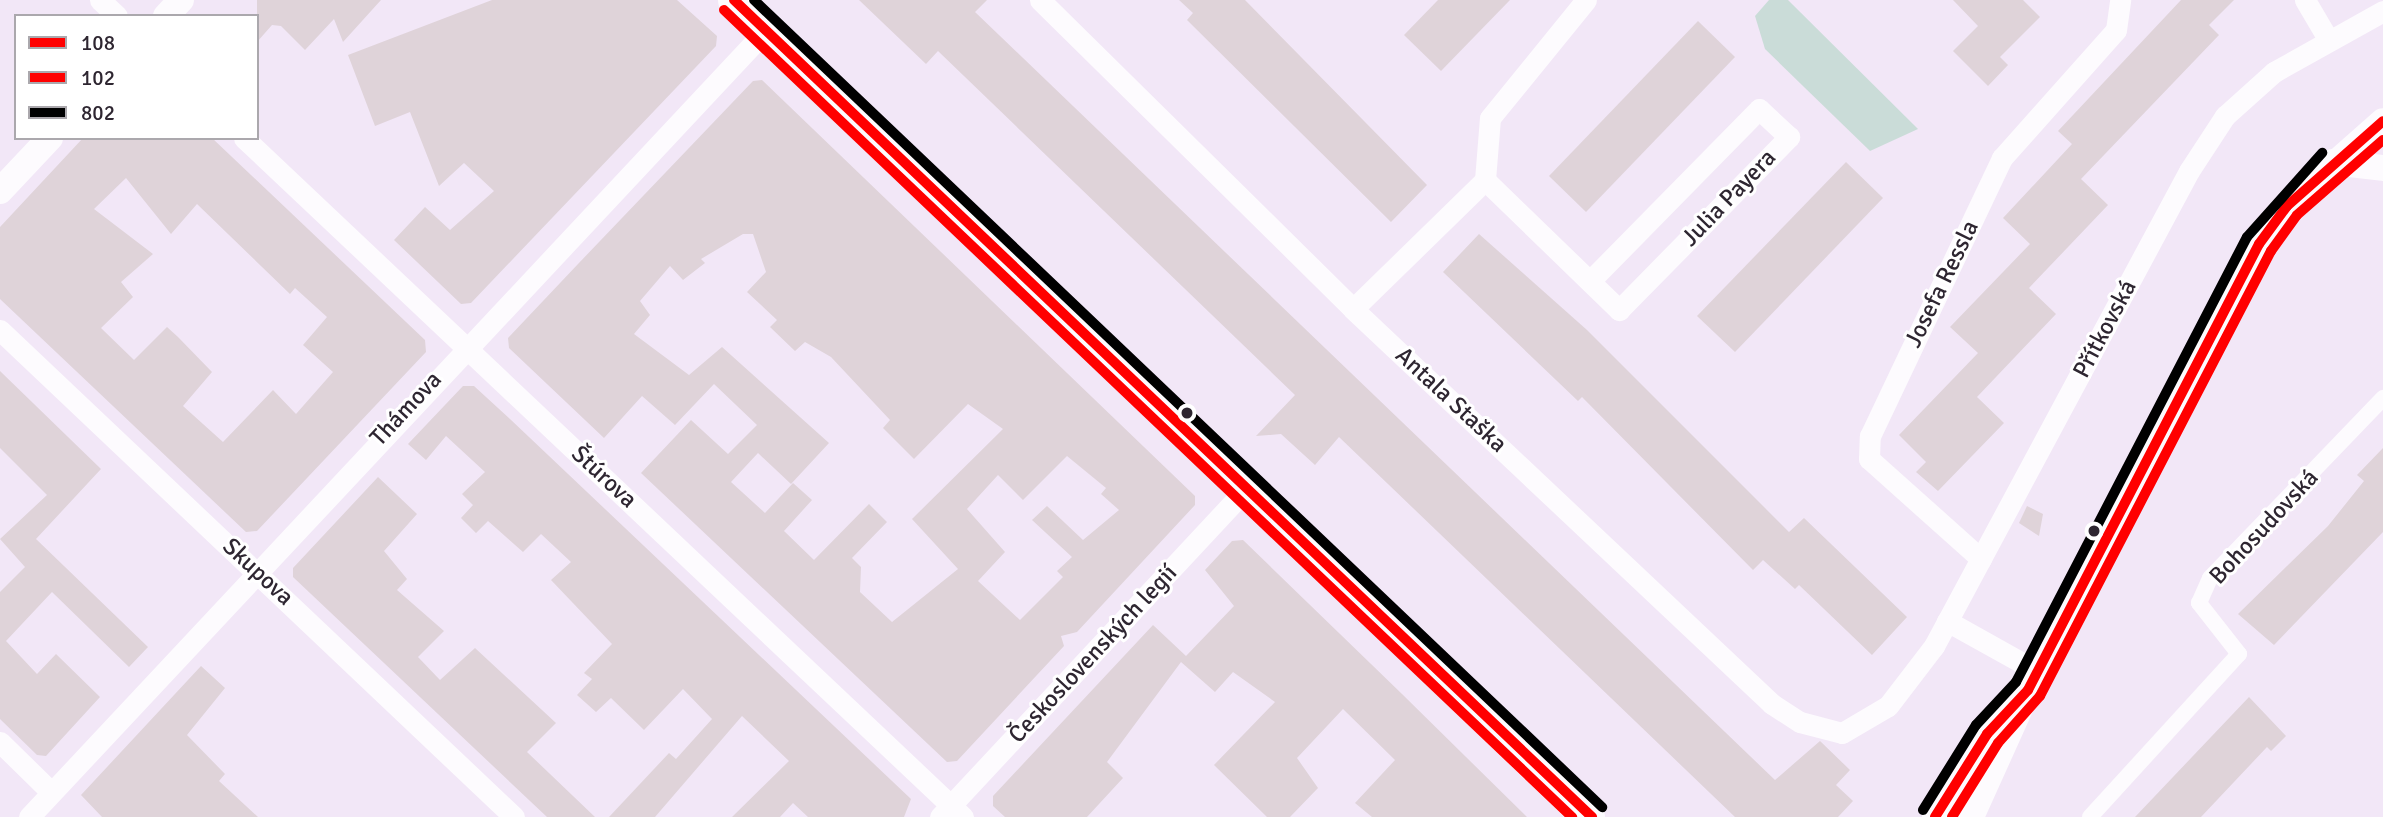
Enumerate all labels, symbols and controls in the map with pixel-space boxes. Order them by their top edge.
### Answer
legend [14,14,259,140]
text: 108 [81,30,115,56]
text: 102 [81,65,115,91]
text: 802 [81,100,115,126]
street label: Julia Payera [1676,144,1782,252]
street label: Josefa Ressla [1899,216,1985,352]
street label: Přítkovská [2067,275,2143,383]
street label: Antala Staška [1389,341,1513,459]
street label: Thámova [364,366,448,452]
unlabelled marker [1180,406,1194,420]
street label: Štúrova [565,440,643,514]
street label: Bohosudovská [2203,464,2325,590]
unlabelled marker [2087,524,2101,538]
street label: Skupova [217,532,299,612]
street label: Československých legií [1003,559,1183,749]

